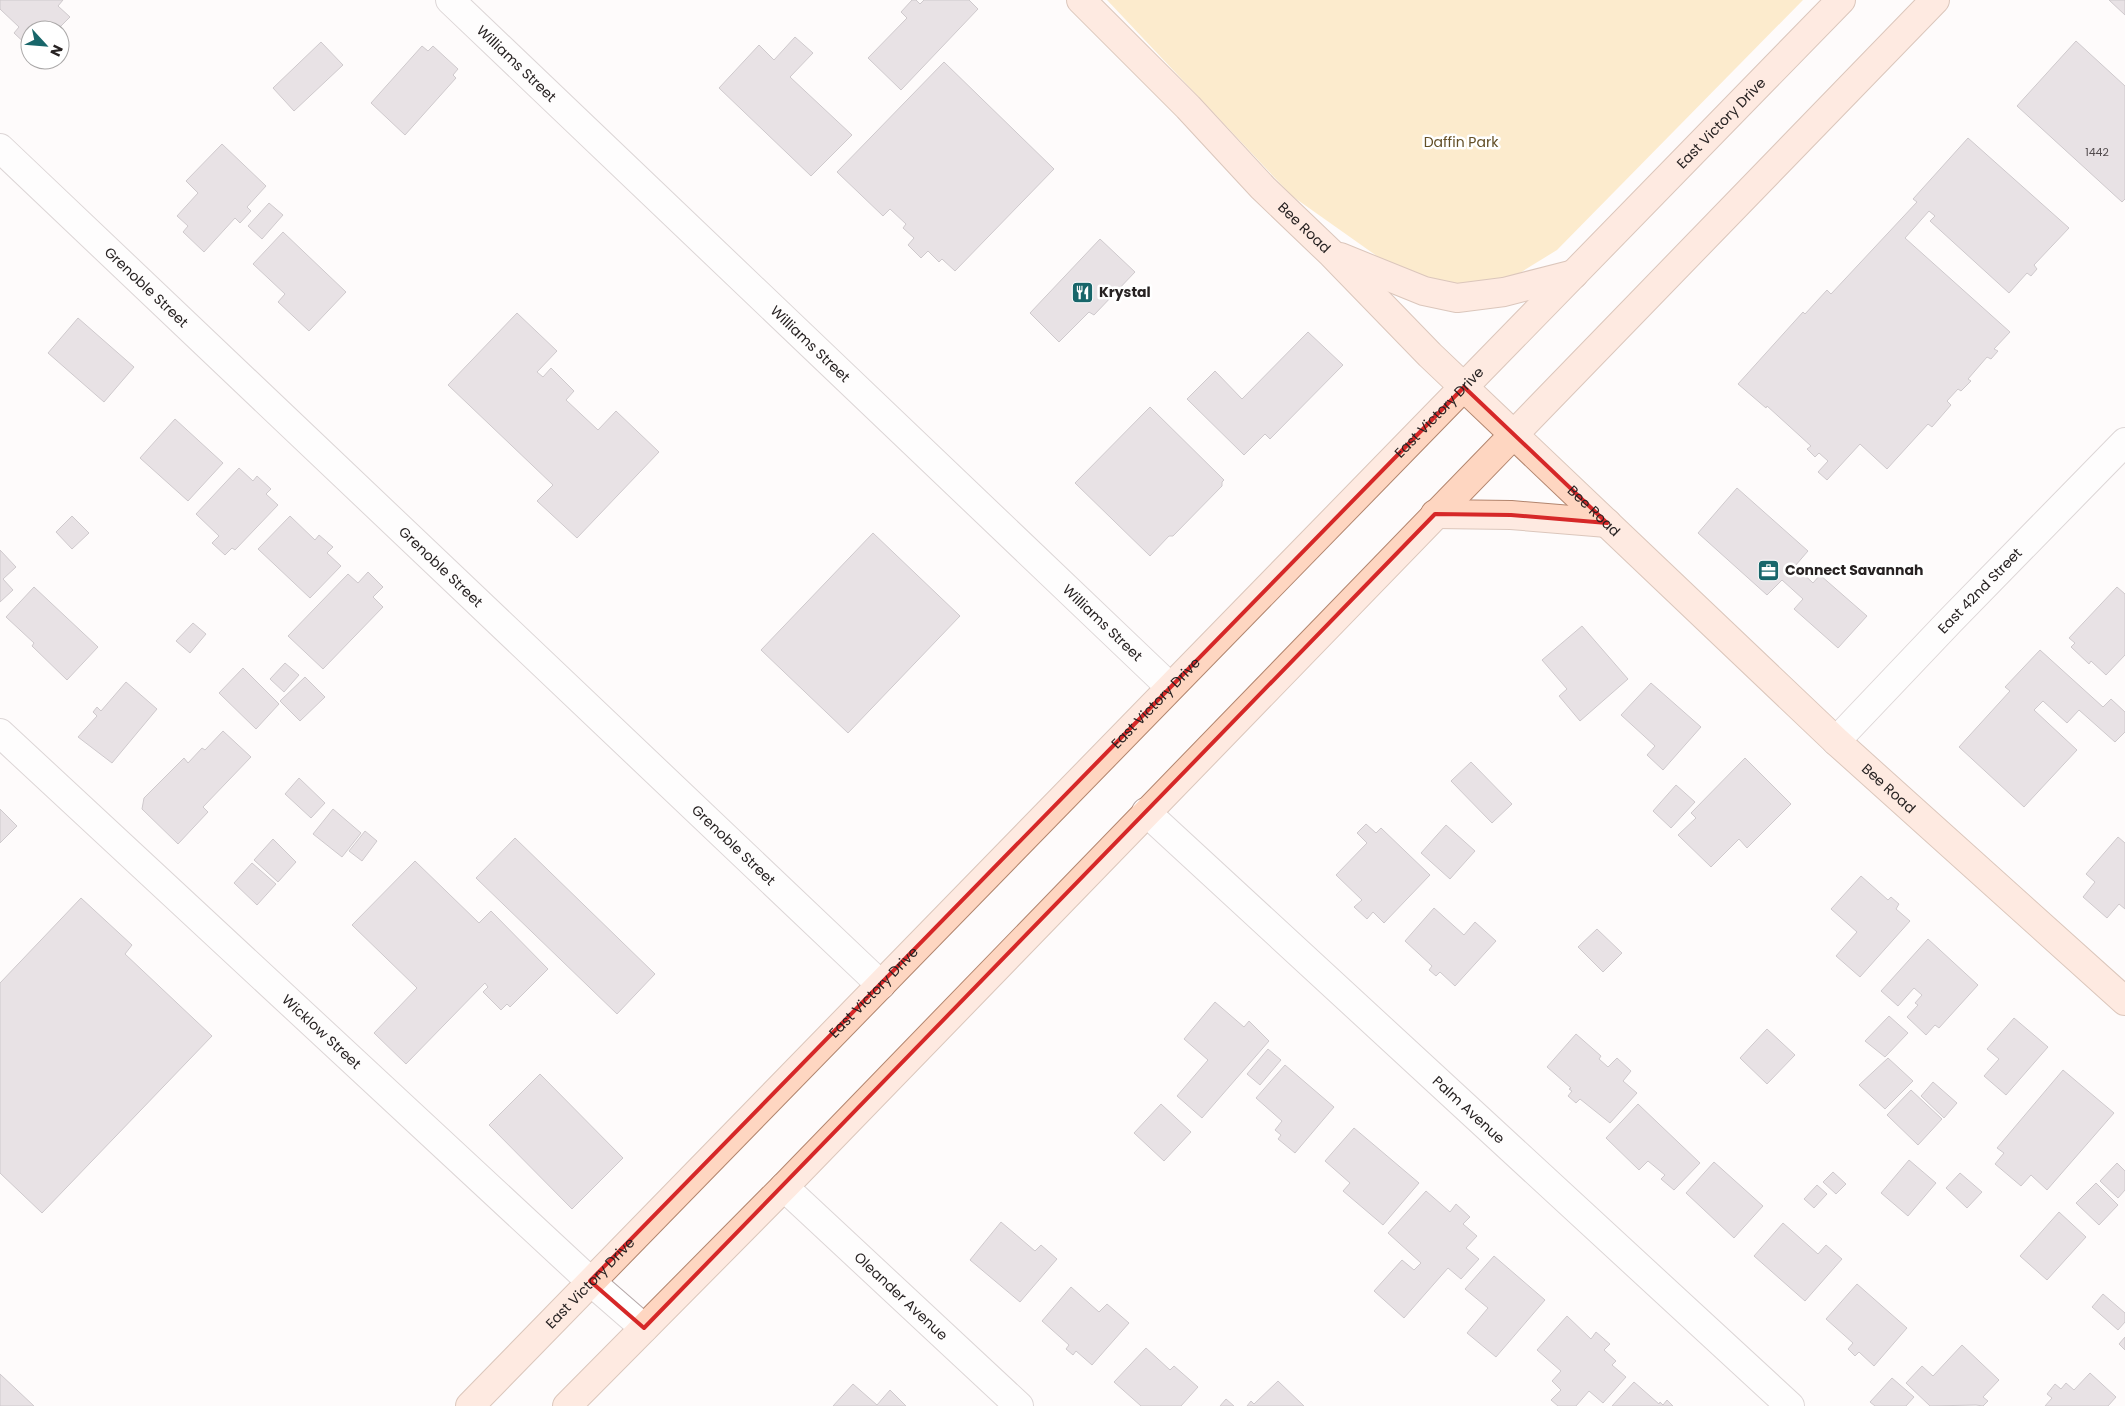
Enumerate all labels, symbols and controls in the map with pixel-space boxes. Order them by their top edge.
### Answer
north arrow [20,20,70,70]
street label: Williams Street [472,21,561,106]
text: N [45,42,68,60]
street label: East Victory Drive [1672,73,1770,173]
park label: Daffin Park [1424,132,1499,152]
house number: 1442 [2085,144,2109,160]
street label: Bee Road [1274,198,1335,258]
street label: Grenoble Street [100,242,193,332]
restaurant icon: Krystal [1071,280,1095,304]
place label: Krystal [1099,282,1151,302]
street label: Williams Street [766,301,855,387]
street label: East Victory Drive [1390,362,1488,462]
street label: Bee Road [1563,481,1625,541]
street label: Grenoble Street [394,522,487,612]
street label: East 42nd Street [1933,543,2026,638]
office icon: Connect Savannah [1757,558,1781,582]
place label: Connect Savannah [1785,560,1923,580]
street label: Williams Street [1058,580,1147,666]
street label: East Victory Drive [1106,653,1205,753]
street label: Bee Road [1857,759,1920,818]
street label: Grenoble Street [687,800,780,890]
street label: East Victory Drive [824,942,923,1042]
street label: Wicklow Street [278,990,366,1074]
street label: Palm Avenue [1428,1071,1509,1148]
street label: East Victory Drive [541,1233,639,1333]
street label: Oleander Avenue [850,1247,952,1345]

